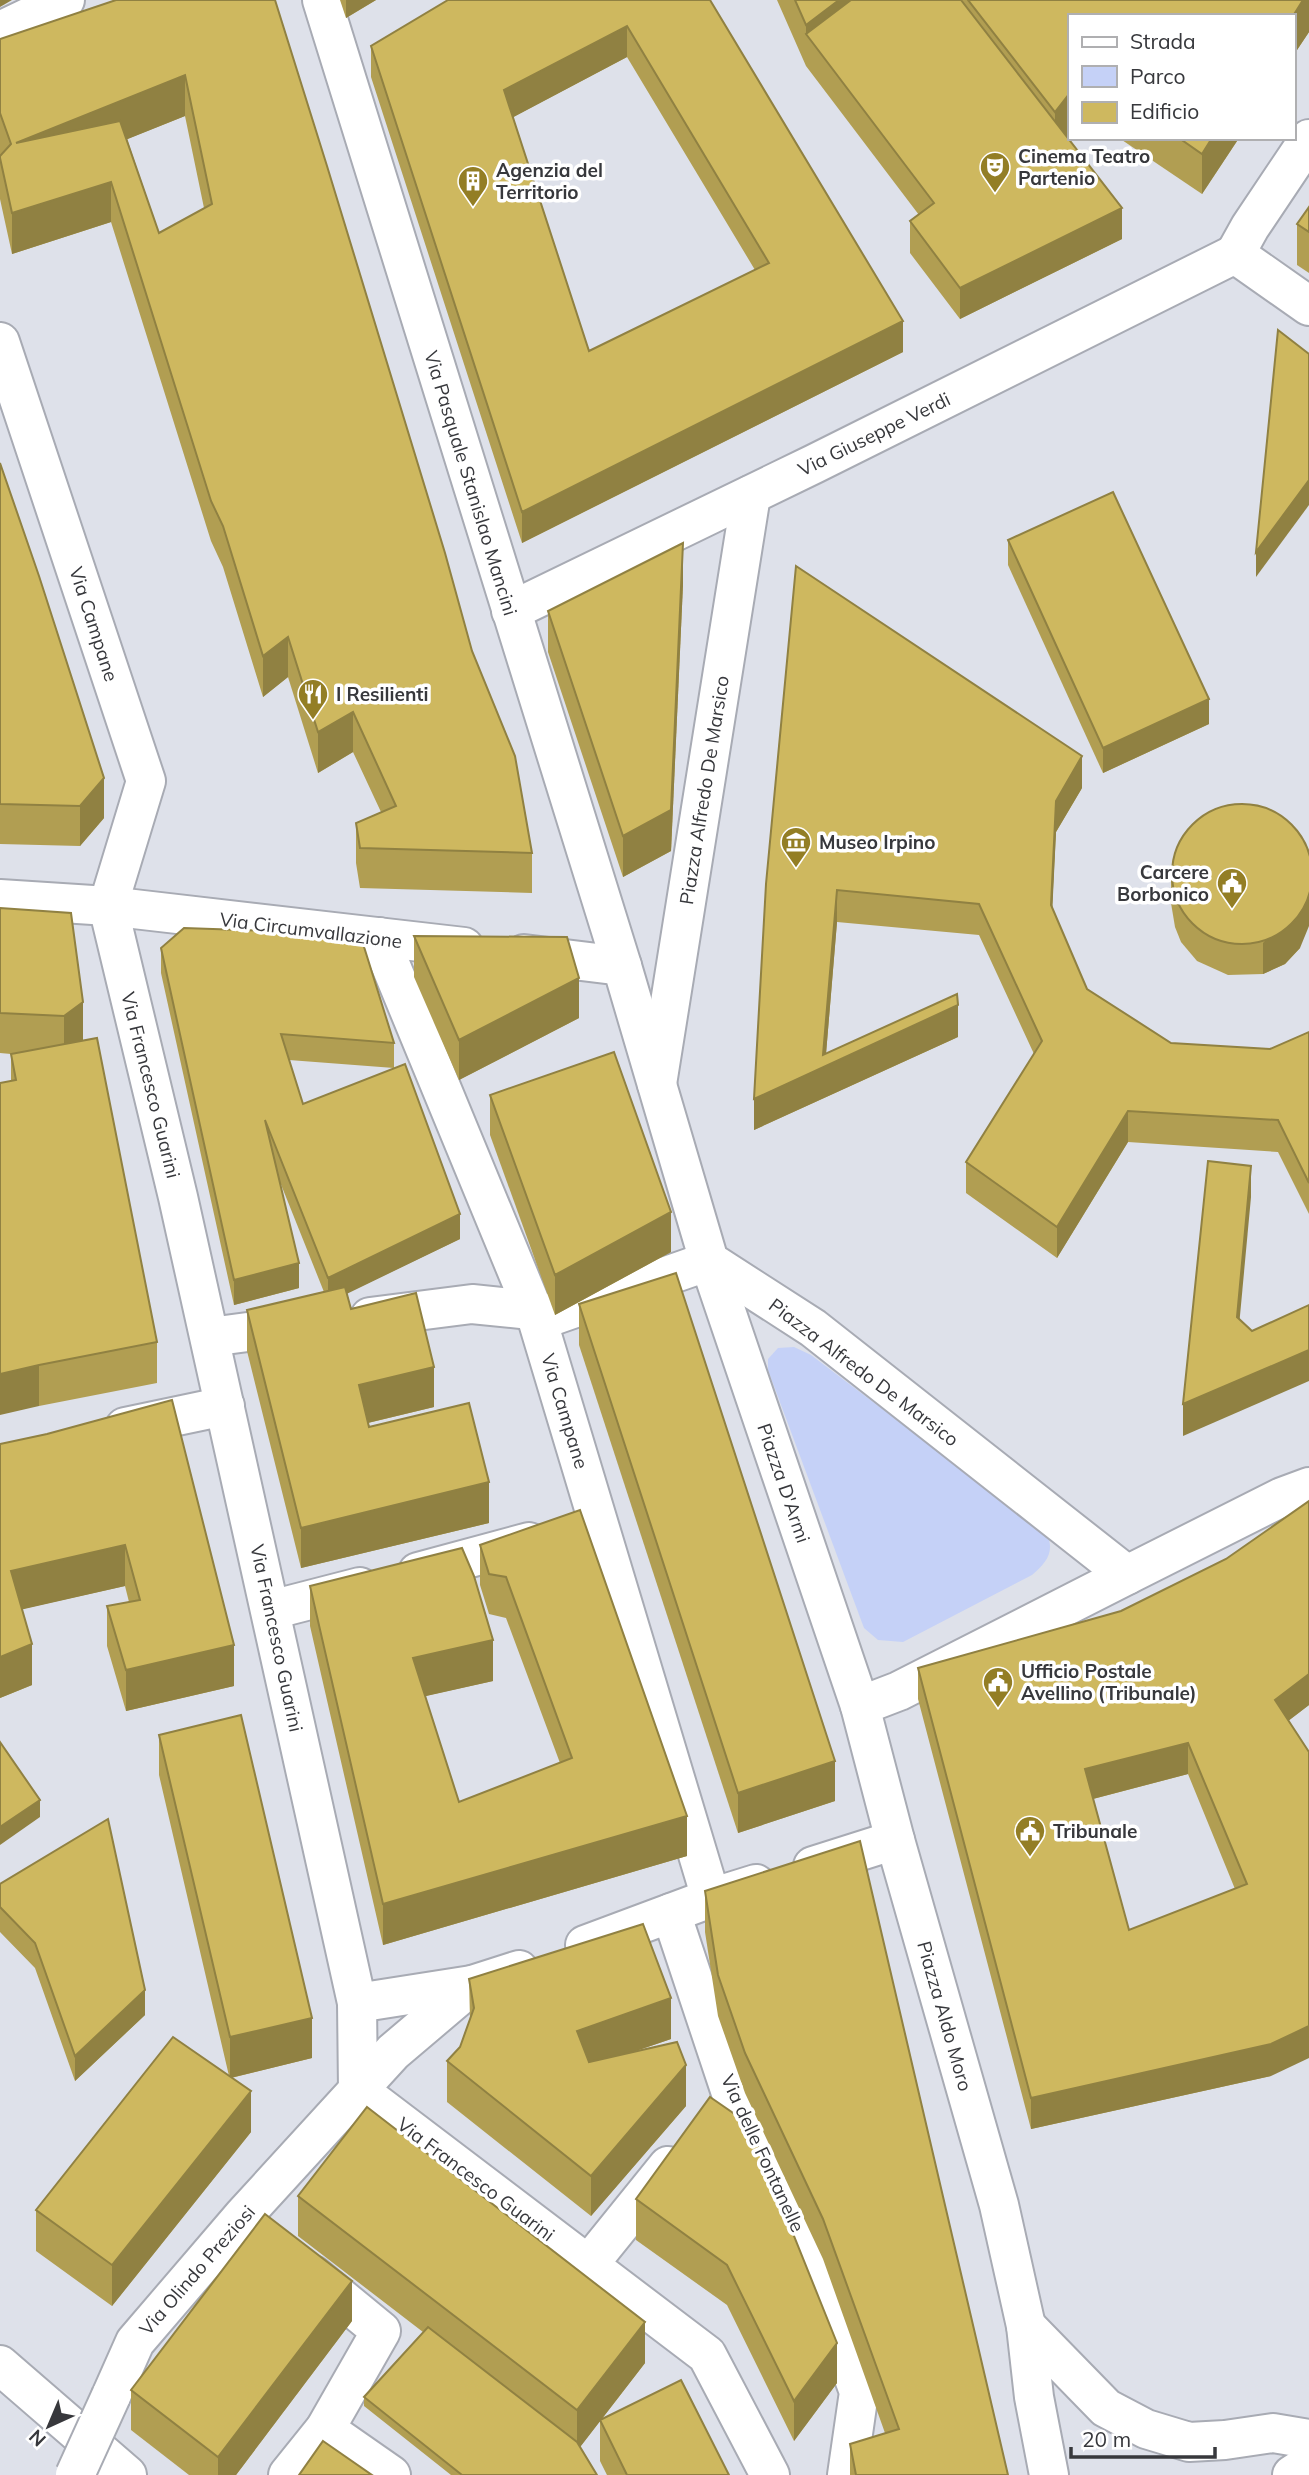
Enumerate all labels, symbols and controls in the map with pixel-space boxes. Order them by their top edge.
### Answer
legend [1068,14,1295,140]
text: Strada [1130,28,1196,54]
text: Parco [1130,63,1185,89]
text: Edificio [1130,98,1199,124]
place label: Cinema Teatro Partenio [1018,144,1150,190]
theatre icon: Cinema Teatro Partenio [978,150,1012,194]
place label: Agenzia del Territorio [496,158,603,204]
building icon: Agenzia del Territorio [456,164,490,208]
street label: Via Pasquale Stanislao Mancini [419,348,523,618]
street label: Via Giuseppe Verdi [794,387,954,481]
street label: Via Campane [64,564,124,684]
street label: Piazza Alfredo De Marsico [674,674,734,906]
restaurant icon: I Resilienti [296,677,330,721]
place label: I Resilienti [336,682,429,706]
museum icon: Museo Irpino [779,825,813,869]
place label: Museo Irpino [819,830,936,854]
place label: Carcere Borbonico [1117,860,1209,906]
public building icon: Carcere Borbonico [1215,866,1249,910]
street label: Via Circumvallazione [218,907,404,953]
street label: Via Francesco Guarini [116,989,186,1181]
street label: Piazza Alfredo De Marsico [764,1293,964,1451]
street label: Via Campane [536,1351,594,1471]
street label: Piazza D'Armi [752,1420,816,1546]
street label: Via Francesco Guarini [245,1542,309,1734]
place label: Ufficio Postale Avellino (Tribunale) [1021,1659,1197,1705]
public building icon: Ufficio Postale Avellino (Tribunale) [981,1665,1015,1709]
public building icon: Tribunale [1013,1814,1047,1858]
place label: Tribunale [1053,1819,1137,1843]
street label: Piazza Aldo Moro [912,1938,978,2094]
street label: Via delle Fontanelle [716,2070,810,2236]
street label: Via Francesco Guarini [392,2112,560,2246]
street label: Via Olindo Preziosi [134,2200,260,2340]
north arrow [14,2391,84,2461]
scale bar [1071,2416,1214,2460]
text: N [24,2425,51,2452]
text: 20 m [1082,2426,1131,2452]

